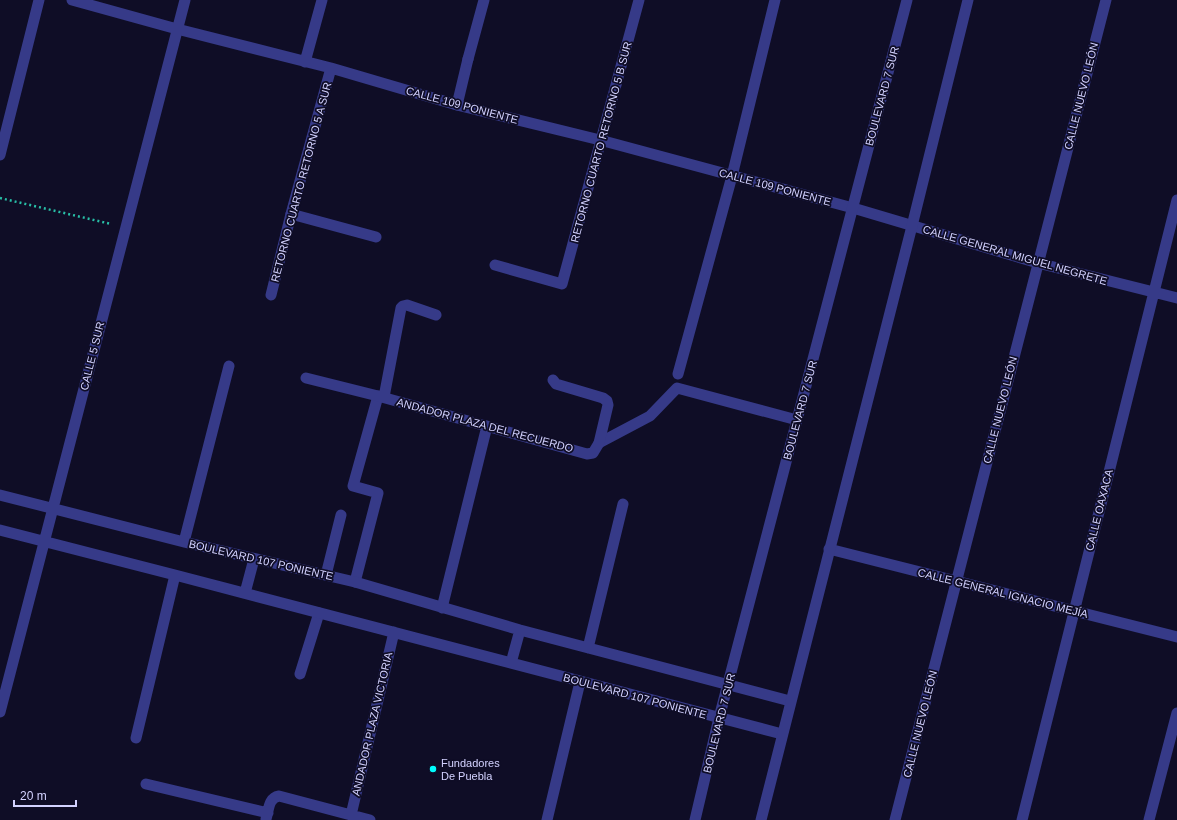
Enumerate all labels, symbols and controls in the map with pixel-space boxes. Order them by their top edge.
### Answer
street label: RETORNO CUARTO RETORNO 5 B SUR [568,40,634,244]
street label: CALLE NUEVO LEÓN [1062,41,1100,151]
street label: BOULEVARD 7 SUR [863,45,901,147]
street label: RETORNO CUARTO RETORNO 5 A SUR [268,81,334,283]
street label: CALLE 109 PONIENTE [405,84,519,126]
street label: CALLE 109 PONIENTE [718,166,832,208]
street label: CALLE GENERAL MIGUEL NEGRETE [921,223,1109,287]
street label: CALLE 5 SUR [78,320,106,392]
street label: CALLE NUEVO LEÓN [981,355,1019,465]
street label: BOULEVARD 7 SUR [781,359,819,461]
street label: ANDADOR PLAZA DEL RECUERDO [395,396,575,455]
street label: CALLE OAXACA [1083,467,1115,552]
street label: BOULEVARD 107 PONIENTE [188,538,334,582]
street label: CALLE GENERAL IGNACIO MEJÍA [917,566,1090,620]
street label: ANDADOR PLAZA VICTORIA [350,650,395,797]
street label: CALLE NUEVO LEÓN [901,669,939,779]
street label: BOULEVARD 107 PONIENTE [562,671,708,721]
street label: BOULEVARD 7 SUR [701,672,737,774]
place label: Fundadores De Puebla [441,757,500,782]
marker: Fundadores De Puebla [428,764,438,774]
scale bar [14,782,76,808]
text: 20 m [20,789,47,803]

